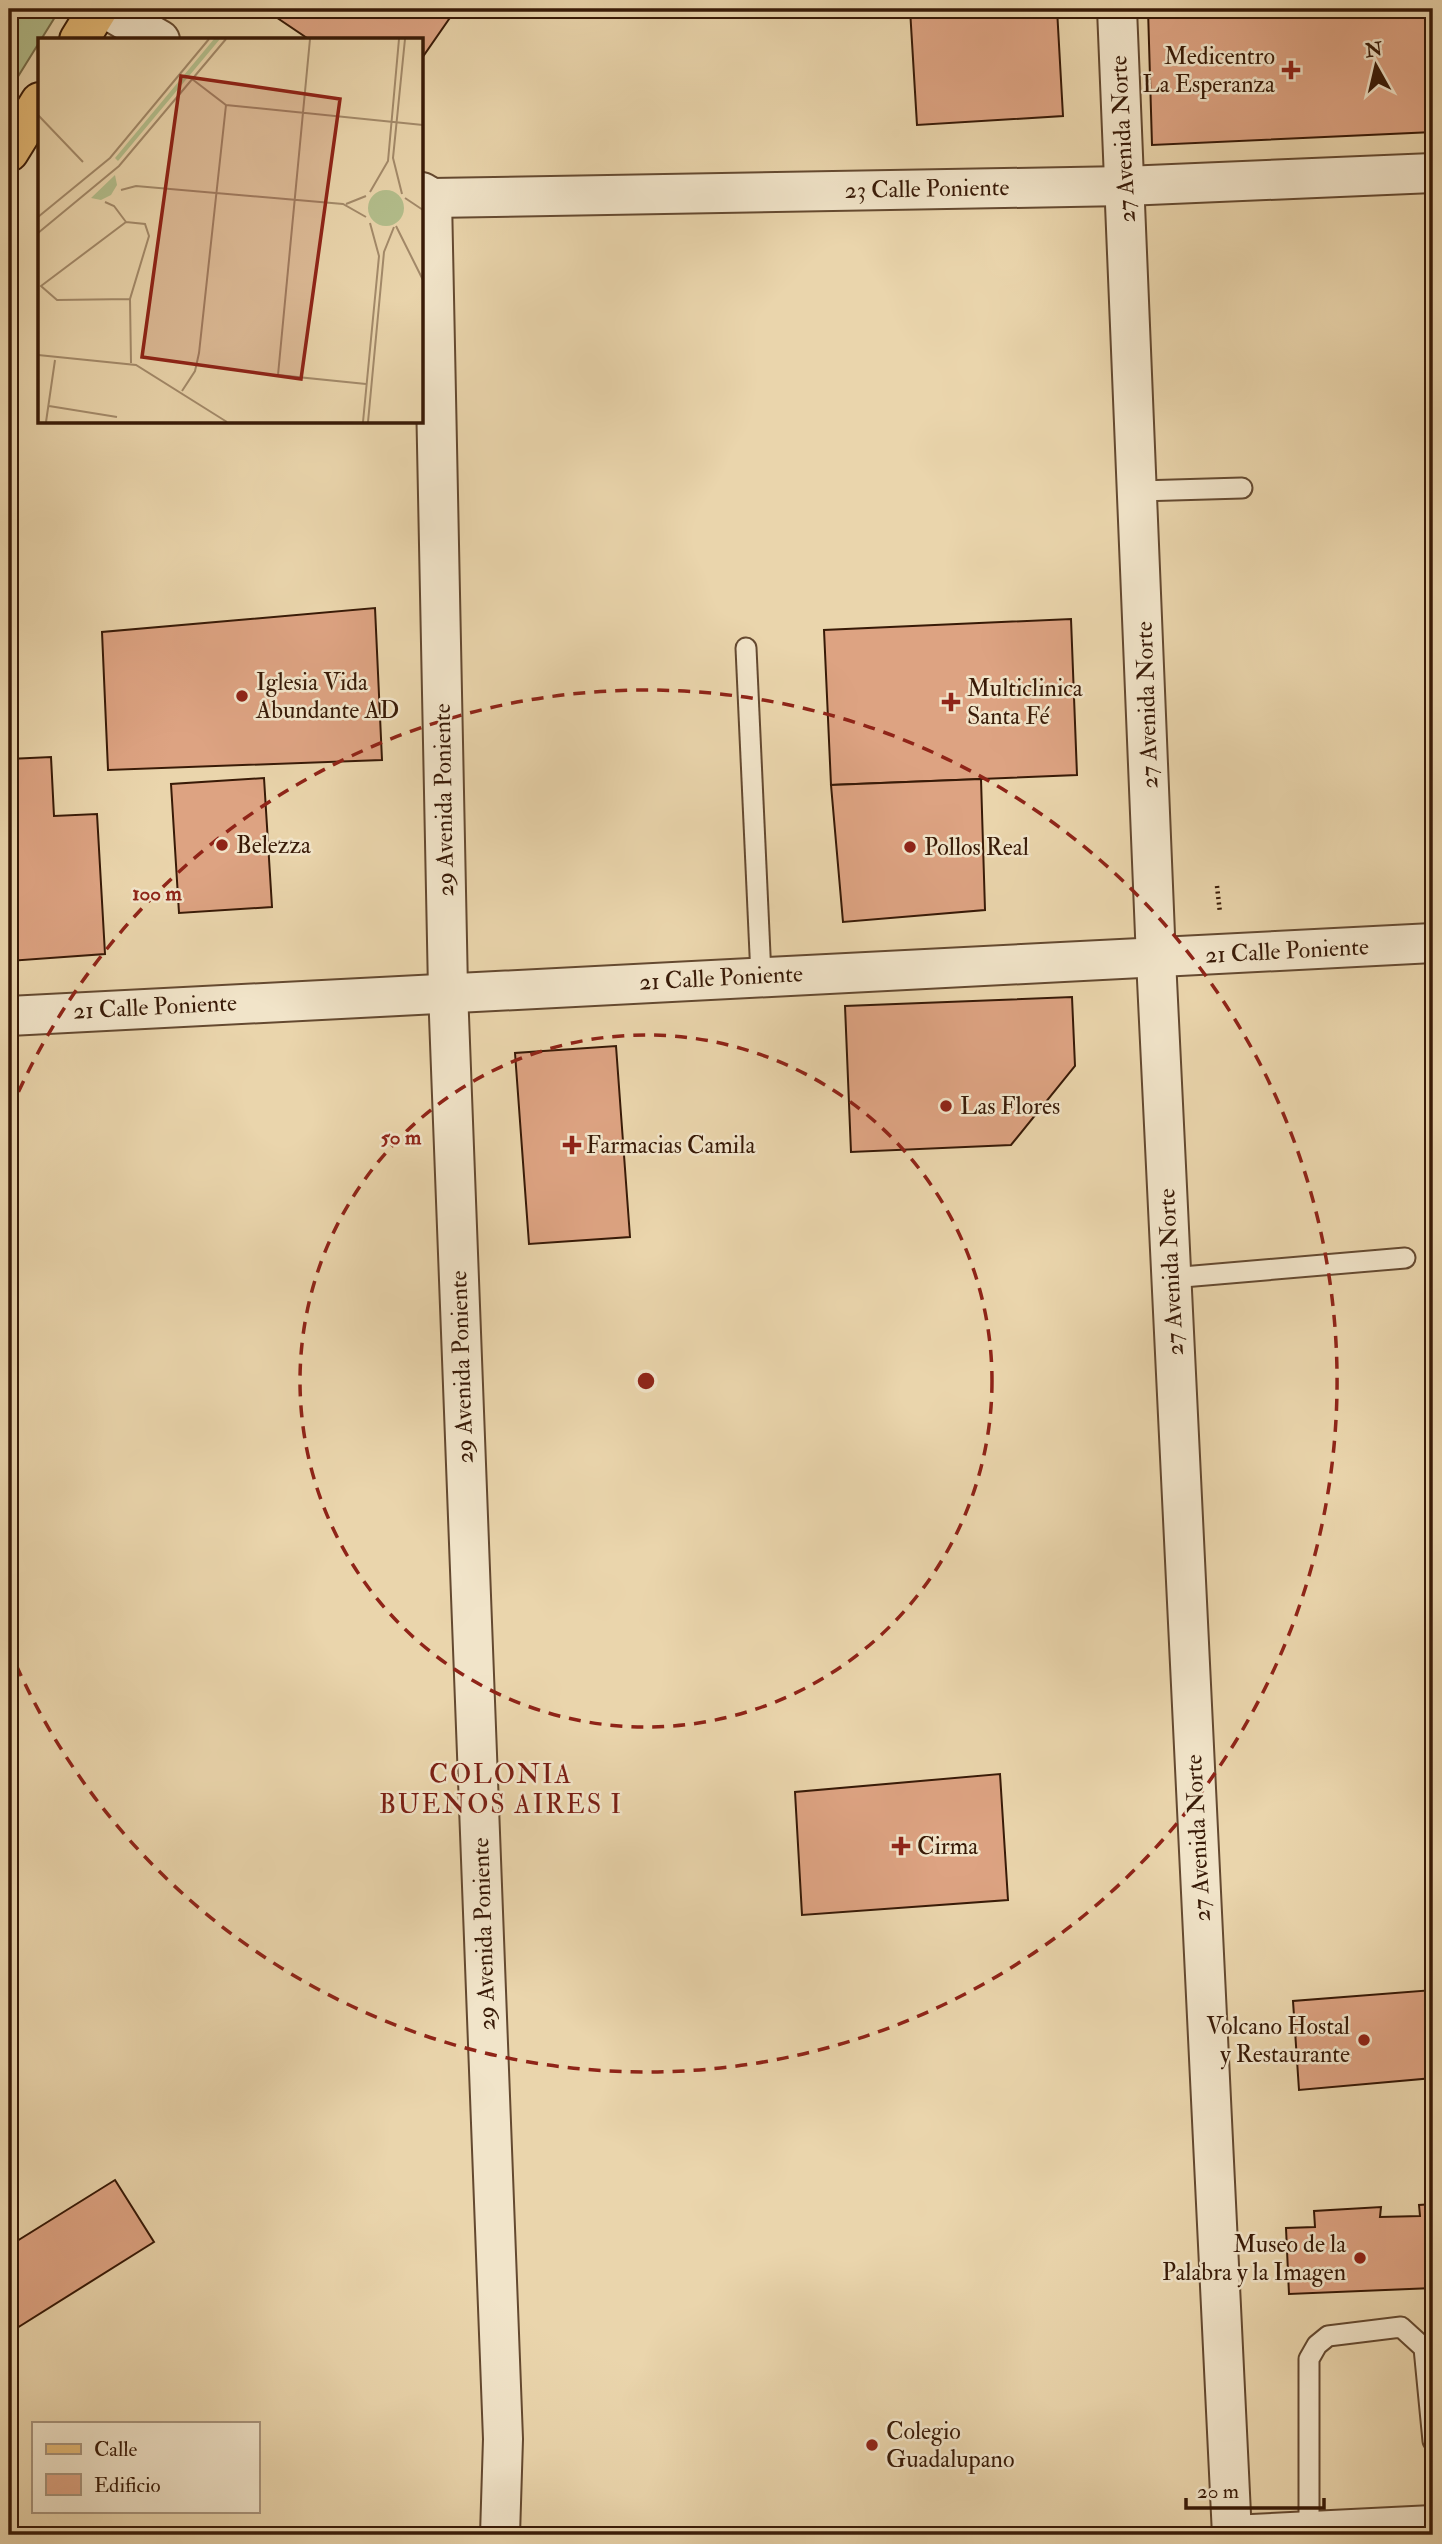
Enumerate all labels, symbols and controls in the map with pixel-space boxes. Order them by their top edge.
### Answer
north arrow [1340,32,1410,102]
text: N [1363,37,1385,63]
inset map [38,38,424,424]
place label: Medicentro La Esperanza [1142,41,1276,100]
street label: 27 Avenida Norte [1103,54,1143,224]
marker: Medicentro La Esperanza [1281,60,1301,80]
street label: 23 Calle Poniente [844,172,1010,206]
street label: 27 Avenida Norte [1129,621,1165,789]
place label: Iglesia Vida Abundante AD [255,667,399,726]
place label: Multiclinica Santa Fé [967,673,1084,732]
marker: Iglesia Vida Abundante AD [234,688,250,704]
marker: Multiclinica Santa Fé [941,692,961,712]
street label: 29 Avenida Poniente [427,703,461,897]
place label: Belezza [236,830,312,861]
place label: Pollos Real [924,832,1029,863]
marker: Belezza [214,837,230,853]
marker: Pollos Real [902,839,918,855]
text: 100 m [132,880,183,907]
street label: 21 Calle Poniente [1204,931,1370,971]
street label: 21 Calle Poniente [638,958,804,998]
street label: 21 Calle Poniente [72,987,238,1027]
place label: Las Flores [960,1091,1060,1122]
marker: Las Flores [938,1098,954,1114]
text: 50 m [381,1124,422,1151]
place label: Farmacias Camila [586,1130,756,1161]
marker: Farmacias Camila [564,1137,580,1153]
street label: 27 Avenida Norte [1151,1187,1191,1357]
street label: 29 Avenida Poniente [443,1270,481,1464]
centre of rings [634,1369,658,1393]
street label: 27 Avenida Norte [1178,1753,1218,1923]
district label: COLONIA BUENOS AIRES I [379,1759,623,1821]
place label: Cirma [917,1831,979,1862]
marker: Cirma [891,1836,911,1856]
street label: 29 Avenida Poniente [465,1837,503,2031]
place label: Volcano Hostal y Restaurante [1206,2011,1350,2070]
marker: Volcano Hostal y Restaurante [1356,2032,1372,2048]
place label: Museo de la Palabra y la Imagen [1162,2229,1347,2288]
marker: Museo de la Palabra y la Imagen [1352,2250,1368,2266]
place label: Colegio Guadalupano [886,2416,1014,2475]
legend [32,2422,259,2512]
text: Calle [94,2436,138,2463]
marker: Colegio Guadalupano [864,2437,880,2453]
scale bar [1186,2467,1325,2511]
text: Edificio [94,2472,161,2499]
text: 20 m [1197,2478,1239,2505]

